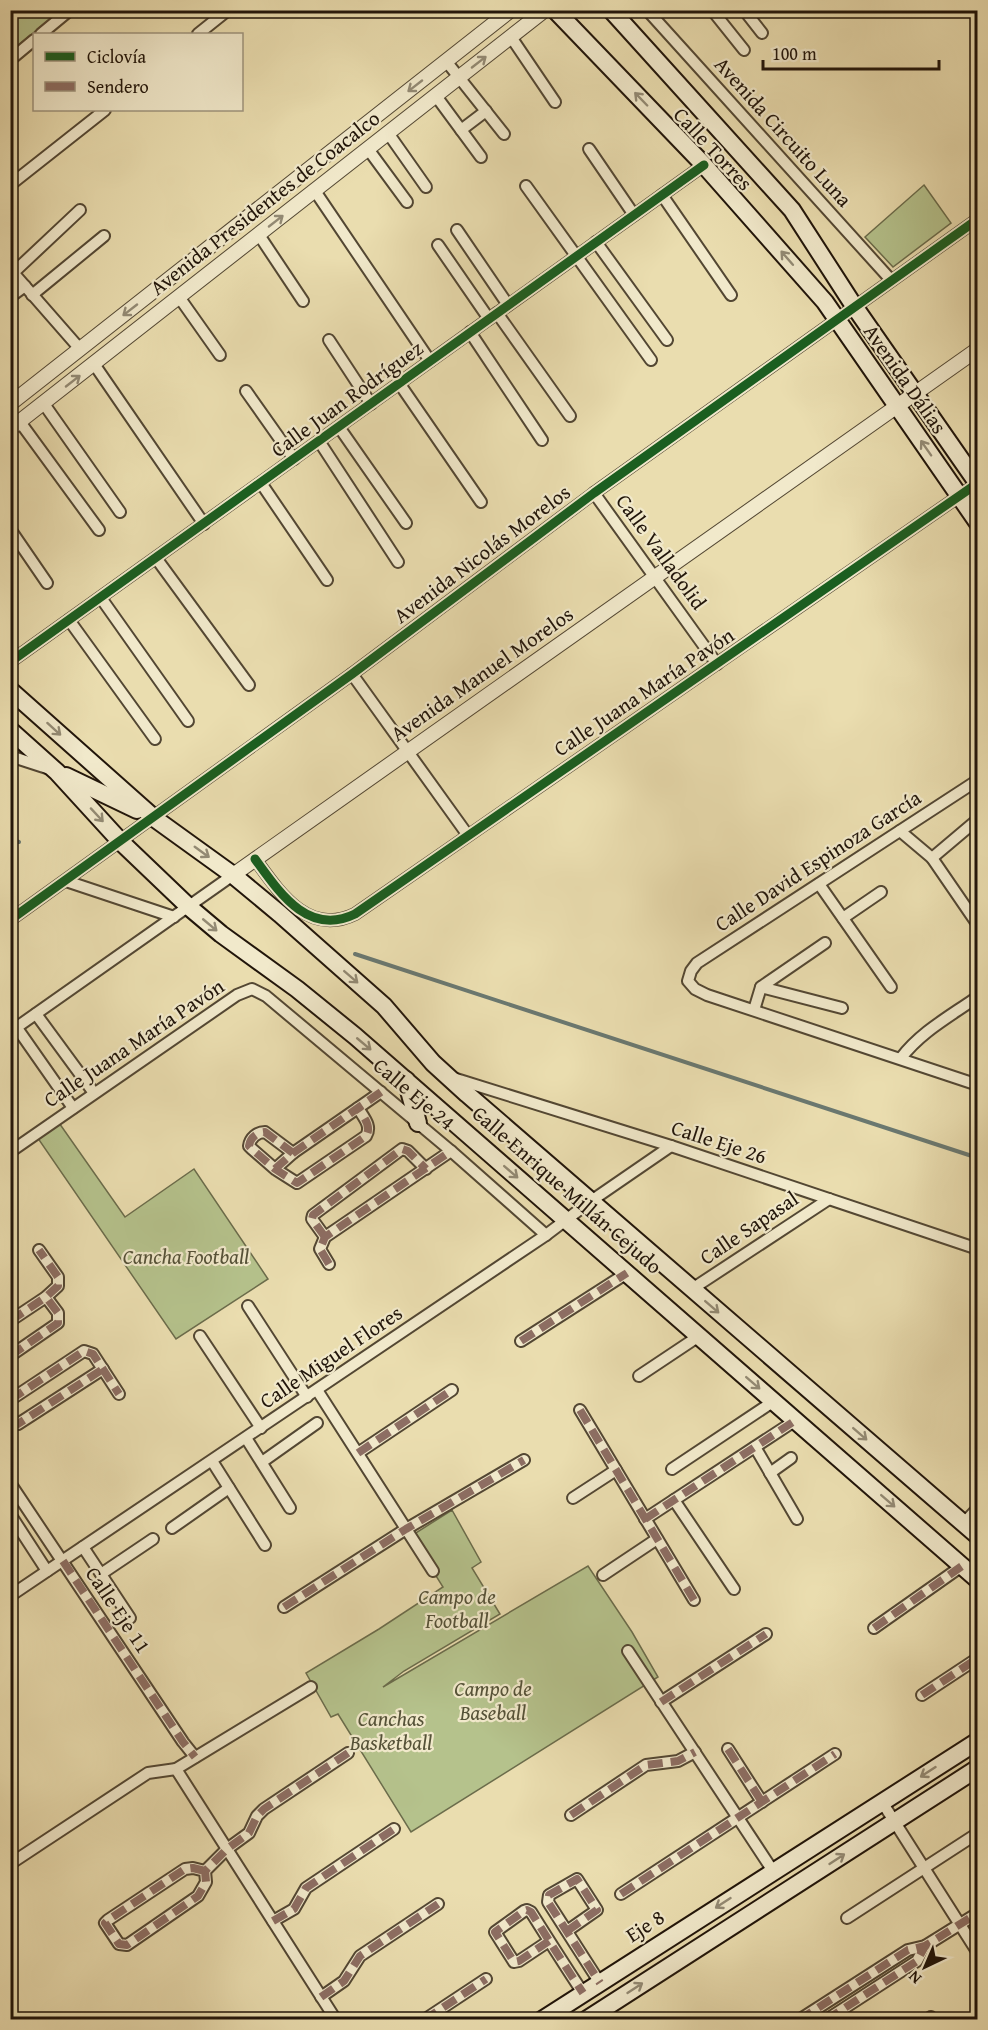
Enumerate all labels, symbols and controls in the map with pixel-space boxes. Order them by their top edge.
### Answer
legend [33,33,243,111]
scale bar [763,33,938,71]
text: 100 m [772,40,817,67]
text: Ciclovía [87,43,146,70]
street label: Avenida Circuito Luna [707,49,860,214]
one-way arrow [471,56,487,69]
text: Sendero [87,73,149,100]
one-way arrow [407,79,423,92]
one-way arrow [634,92,648,107]
street label: Calle Torres [666,100,760,197]
street label: Avenida Presidentes de Coacalco [143,103,386,302]
one-way arrow [268,215,284,228]
one-way arrow [780,251,794,266]
one-way arrow [122,304,138,316]
street label: Avenida Dálias [856,318,955,440]
street label: Calle Juan Rodríguez [264,333,429,464]
one-way arrow [65,374,81,387]
one-way arrow [920,441,932,457]
street label: Avenida Nicolás Morelos [387,477,577,631]
street label: Calle Valladolid [609,487,715,617]
street label: Avenida Manuel Morelos [384,599,579,748]
street label: Calle Juana María Pavón [547,619,740,764]
one-way arrow [46,722,61,736]
street label: Calle David Espinoza García [708,782,927,939]
one-way arrow [90,808,104,823]
one-way arrow [193,846,209,859]
one-way arrow [202,918,218,931]
street label: Calle Juana María Pavón [37,970,230,1115]
one-way arrow [343,970,358,984]
one-way arrow [356,1037,371,1051]
street label: Calle Eje 24 [367,1050,462,1137]
street label: Calle Enrique Millán Cejudo [465,1098,669,1281]
street label: Calle Eje 26 [667,1112,771,1171]
one-way arrow [503,1165,518,1179]
street label: Calle Sapasal [693,1183,804,1272]
park label: Cancha Football [123,1241,249,1272]
street label: Calle Miguel Flores [253,1297,408,1416]
one-way arrow [704,1300,720,1313]
one-way arrow [745,1376,761,1389]
one-way arrow [852,1427,867,1441]
one-way arrow [880,1494,895,1508]
street label: Calle Eje 11 [78,1560,159,1659]
park label: Campo de Football [418,1581,496,1636]
park label: Campo de Baseball [454,1673,532,1728]
park label: Canchas Basketball [349,1703,432,1758]
one-way arrow [920,1767,937,1779]
one-way arrow [828,1853,844,1865]
one-way arrow [715,1896,732,1909]
street label: Eje 8 [619,1901,670,1950]
north arrow [895,1937,955,1997]
text: N [902,1965,927,1990]
one-way arrow [626,1982,643,1994]

